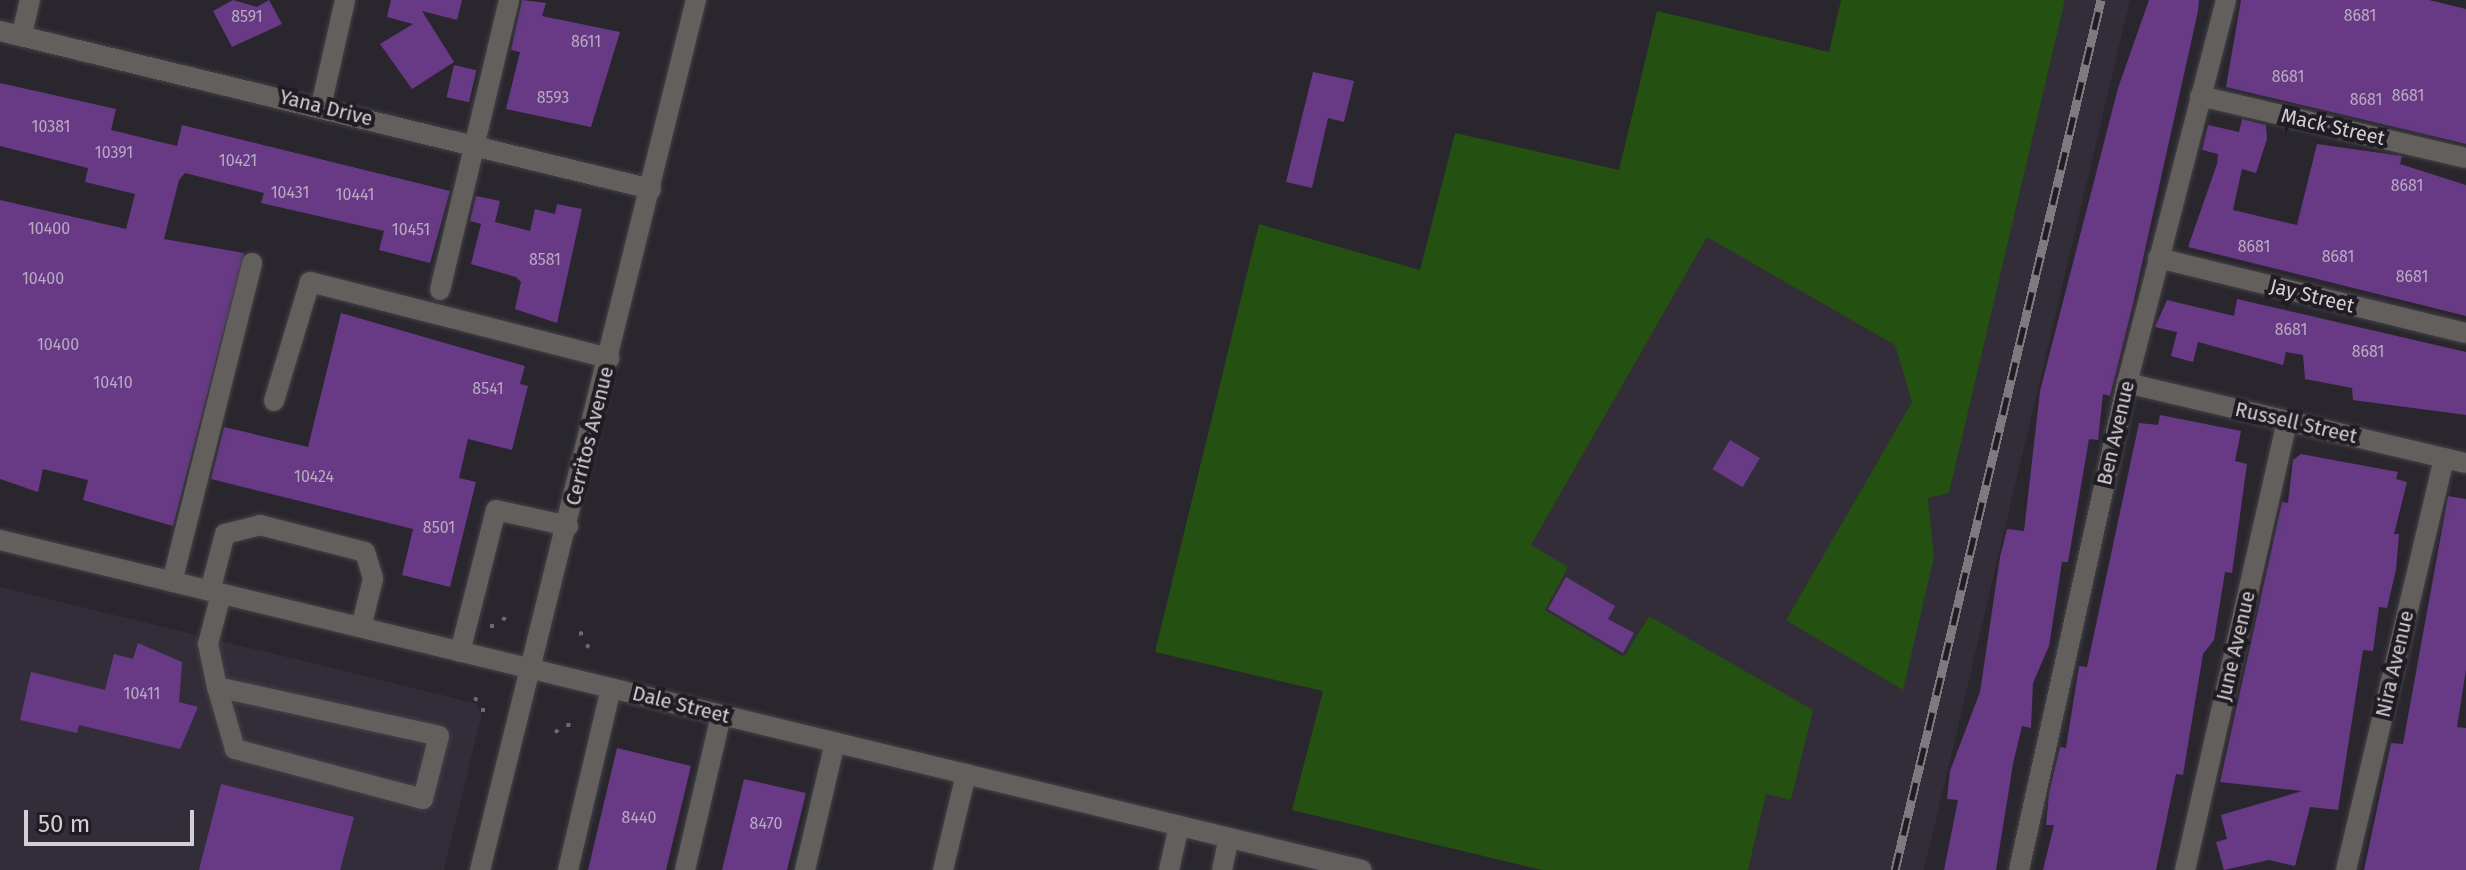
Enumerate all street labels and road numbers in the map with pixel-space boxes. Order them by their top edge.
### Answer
street label: Yana Drive [277,85,375,131]
street label: Mack Street [2279,103,2387,151]
street label: Jay Street [2267,274,2357,318]
street label: Cerritos Avenue [561,364,619,508]
street label: Ben Avenue [2092,378,2140,488]
street label: Russell Street [2233,397,2359,449]
street label: June Avenue [2212,589,2260,703]
street label: Nira Avenue [2371,608,2419,720]
street label: Dale Street [630,681,732,729]

